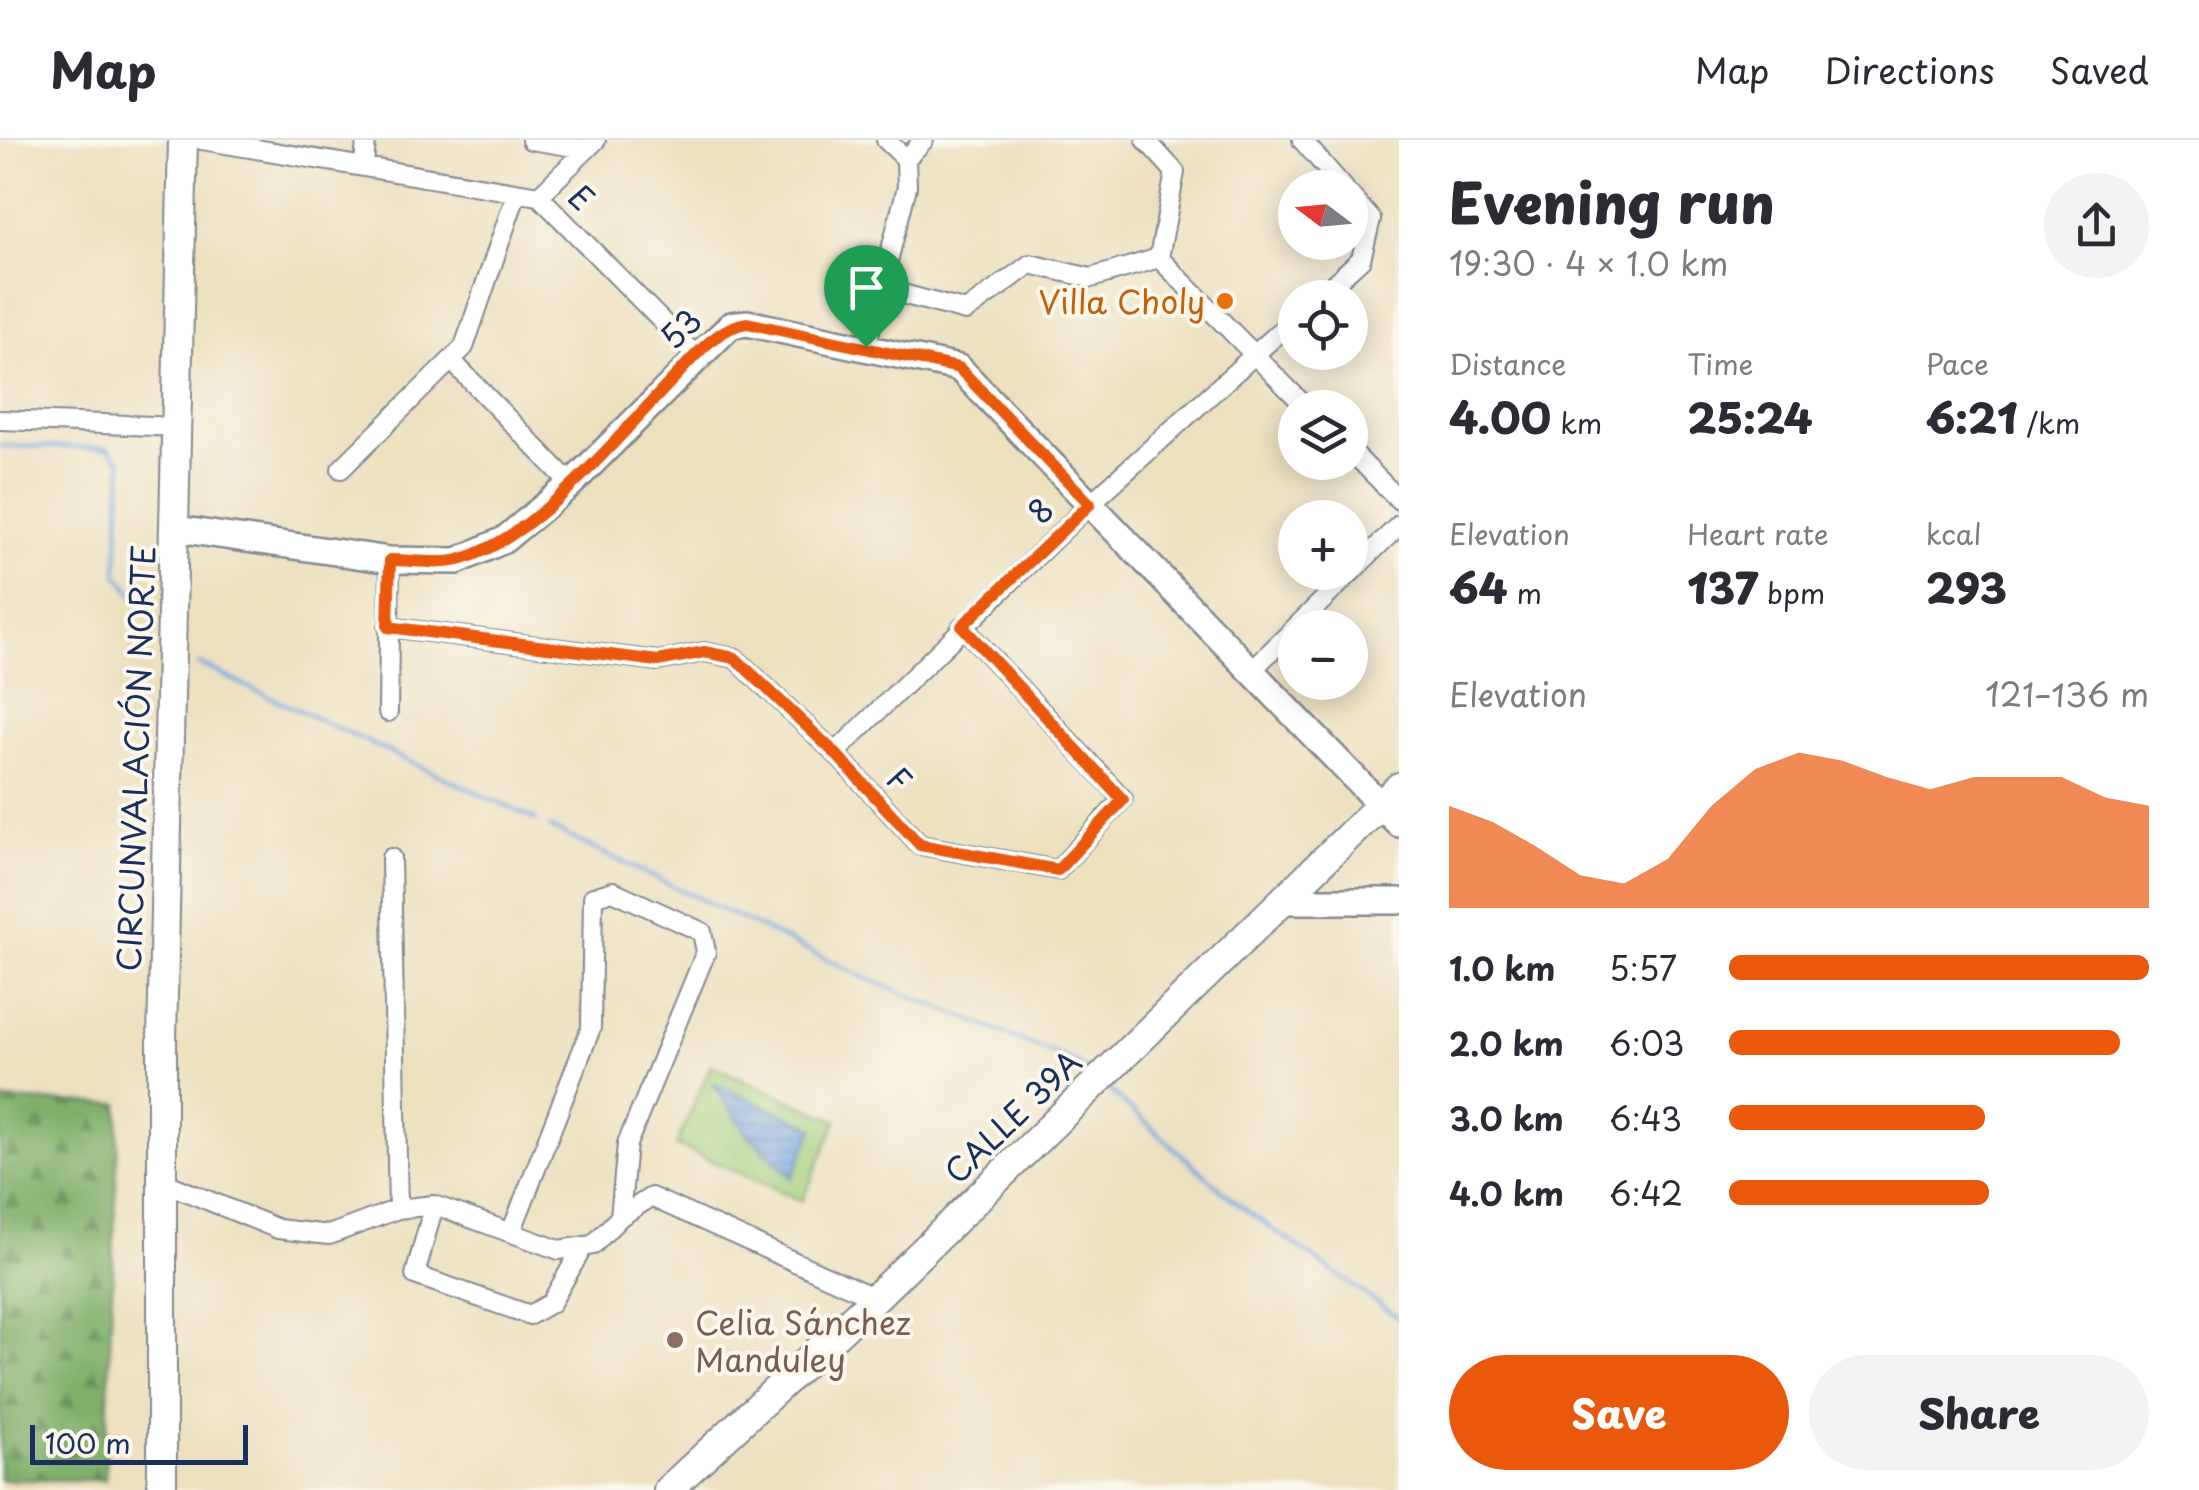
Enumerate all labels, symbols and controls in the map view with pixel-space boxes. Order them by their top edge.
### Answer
text: Map [50,33,156,105]
text: Map [1695,43,1769,96]
text: Directions [1824,43,1995,96]
text: Saved [2050,43,2149,96]
text: Evening run [1449,160,1775,243]
north arrow [1278,170,1368,260]
map controls [1278,170,1368,700]
street label: E [558,173,606,221]
button: share [2044,173,2149,278]
text: 19:30 · 4 × 1.0 km [1449,239,1728,287]
pin [824,245,909,348]
icon: arrive [839,260,894,315]
place label: Villa Choly [1039,277,1205,325]
button: locate [1278,280,1368,370]
marker: Villa Choly [1214,290,1236,312]
street label: 53 [649,296,711,360]
text: Distance [1449,342,1567,385]
text: Time [1687,342,1754,385]
text: Pace [1926,342,1989,385]
text: 4.00 [1449,385,1551,448]
text: 25:24 [1687,385,1812,448]
text: 6:21 [1926,385,2017,448]
button: layers [1278,390,1368,480]
text: km [1551,401,1602,444]
text: /km [2017,401,2080,444]
street label: 8 [1016,486,1064,534]
button: + [1278,500,1368,590]
text: Elevation [1449,512,1570,555]
text: Heart rate [1687,512,1829,555]
text: kcal [1926,512,1982,555]
street label: CIRCUNVALACIÓN NORTE [104,544,166,972]
text: 64 [1449,555,1507,618]
text: 137 [1687,555,1758,618]
text: 293 [1926,555,2007,618]
text: m [1507,571,1542,614]
text: bpm [1758,571,1825,614]
button: − [1278,610,1368,700]
text: Elevation [1449,670,1587,718]
text: 121–136 m [1985,670,2149,718]
street label: F [876,756,924,802]
text: 1.0 km [1449,944,1555,992]
text: 5:57 [1609,944,1677,992]
text: 2.0 km [1449,1019,1564,1067]
text: 6:03 [1609,1019,1684,1067]
street label: CALLE 39A [932,1038,1092,1194]
text: 3.0 km [1449,1094,1564,1142]
text: 6:43 [1609,1094,1682,1142]
text: 4.0 km [1449,1169,1564,1217]
text: 6:42 [1609,1169,1683,1217]
place label: Celia Sánchez Manduley [695,1298,911,1383]
marker: Celia Sánchez Manduley [664,1329,686,1351]
button: Save [1449,1355,1789,1470]
button: Share [1809,1355,2149,1470]
scale bar [30,1420,248,1464]
text: 100 m [45,1421,131,1464]

